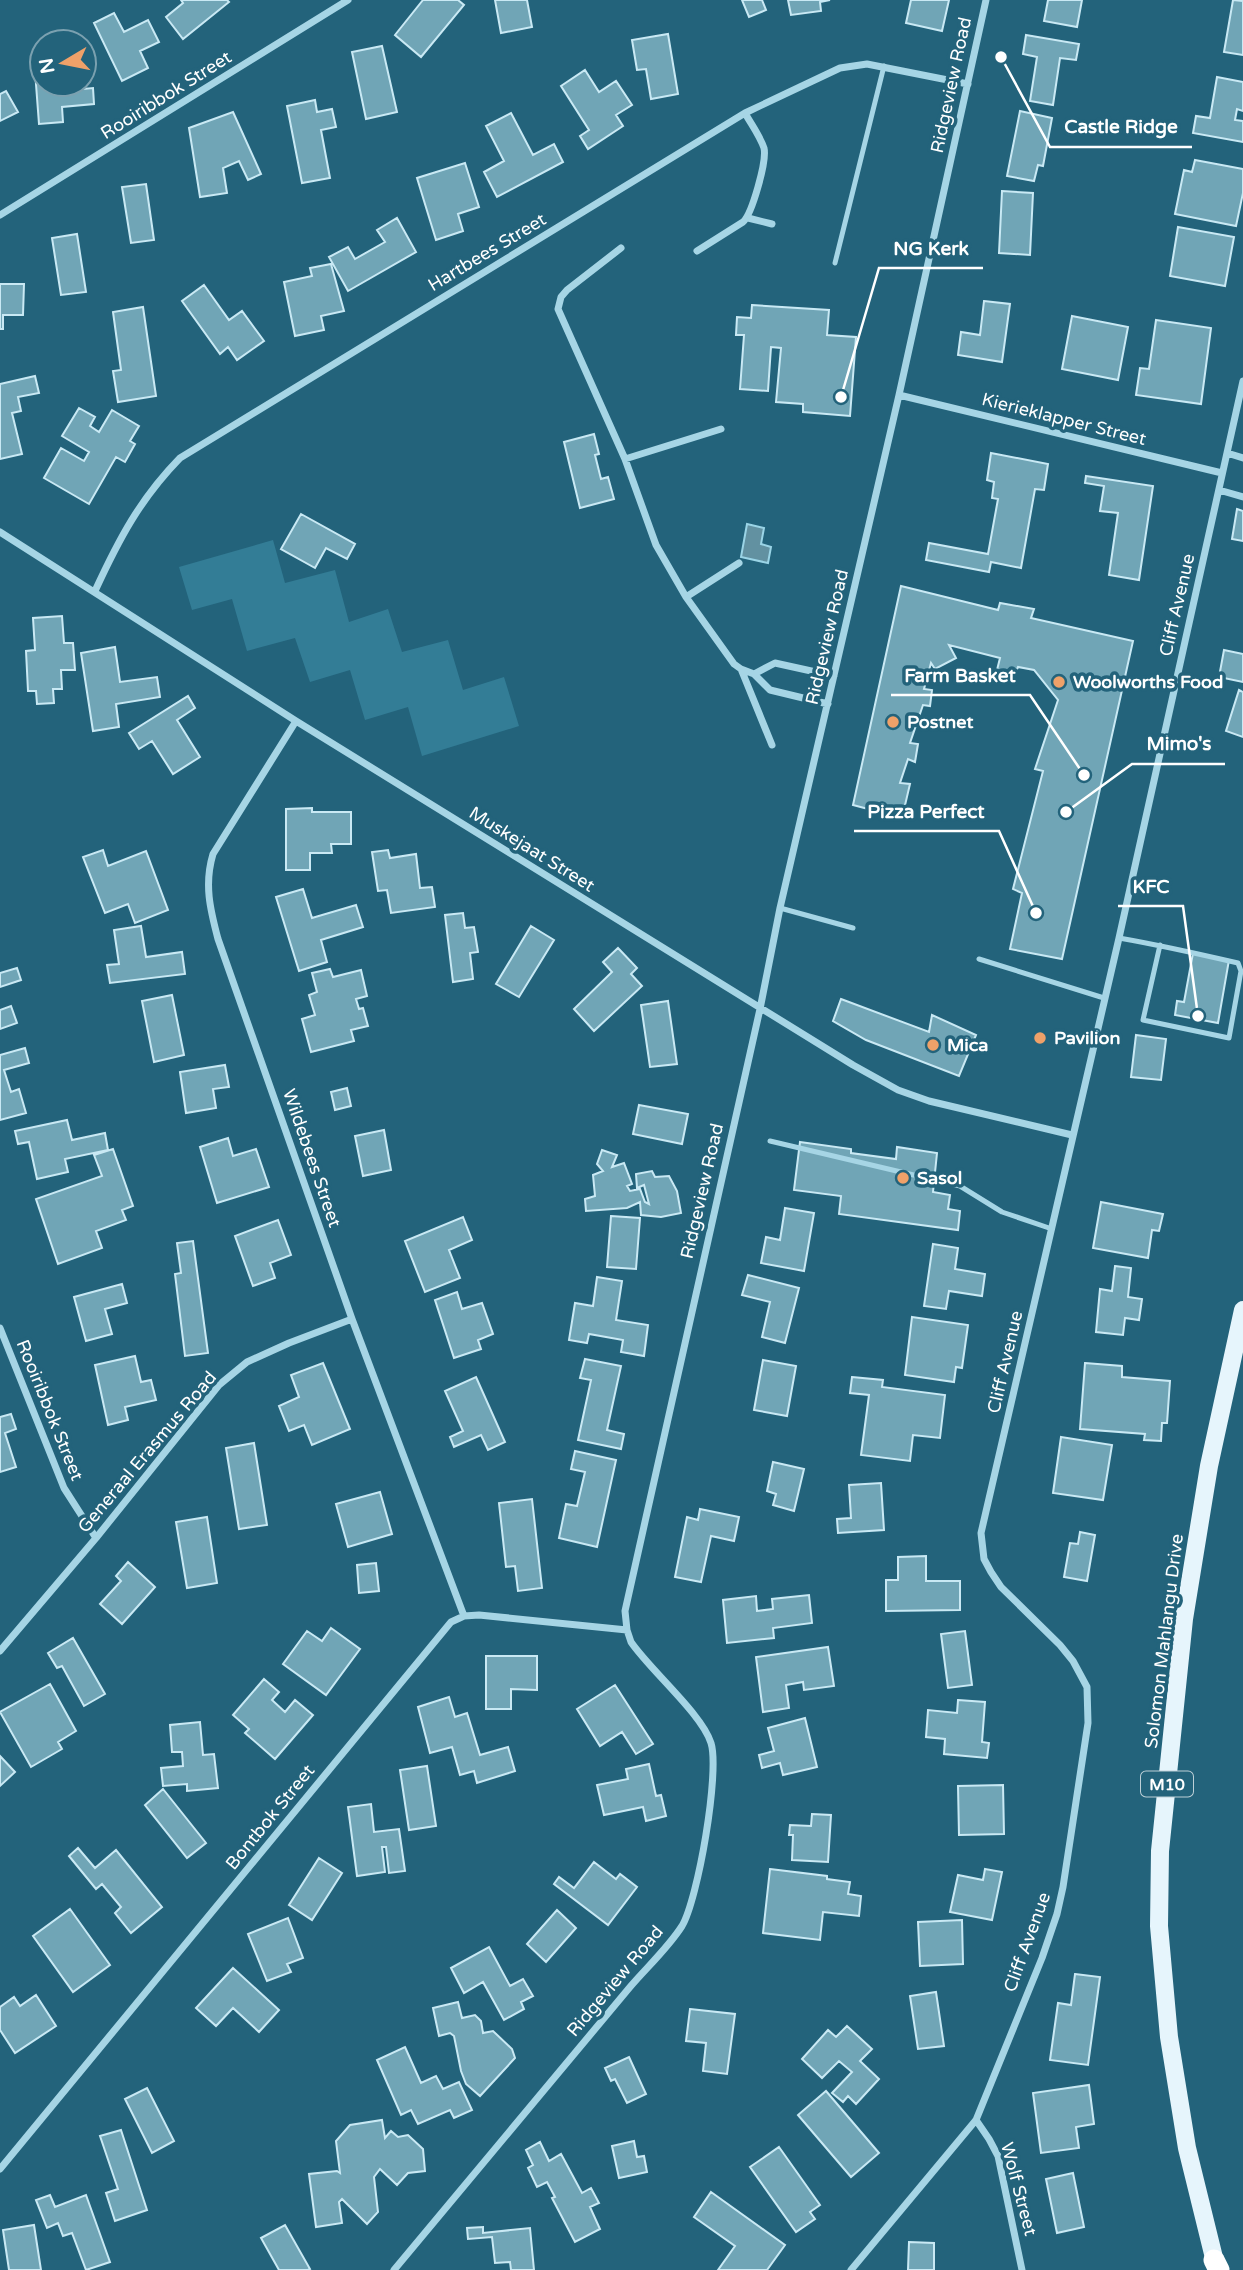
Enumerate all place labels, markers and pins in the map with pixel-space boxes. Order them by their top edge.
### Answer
callout: Castle Ridge [1050,107,1192,147]
callout: NG Kerk [879,228,983,268]
callout: Farm Basket [891,655,1030,695]
place label: Woolworths Food [1073,671,1223,693]
marker: Woolworths Food [1051,674,1067,690]
place label: Postnet [907,711,973,733]
marker: Postnet [885,714,901,730]
callout: Mimo's [1132,724,1225,764]
callout: Pizza Perfect [854,791,999,831]
callout: KFC [1118,866,1183,906]
place label: Pavilion [1054,1027,1120,1049]
marker: Pavilion [1032,1030,1048,1046]
place label: Mica [947,1034,988,1056]
marker: Mica [925,1037,941,1053]
place label: Sasol [917,1167,962,1189]
marker: Sasol [895,1170,911,1186]

